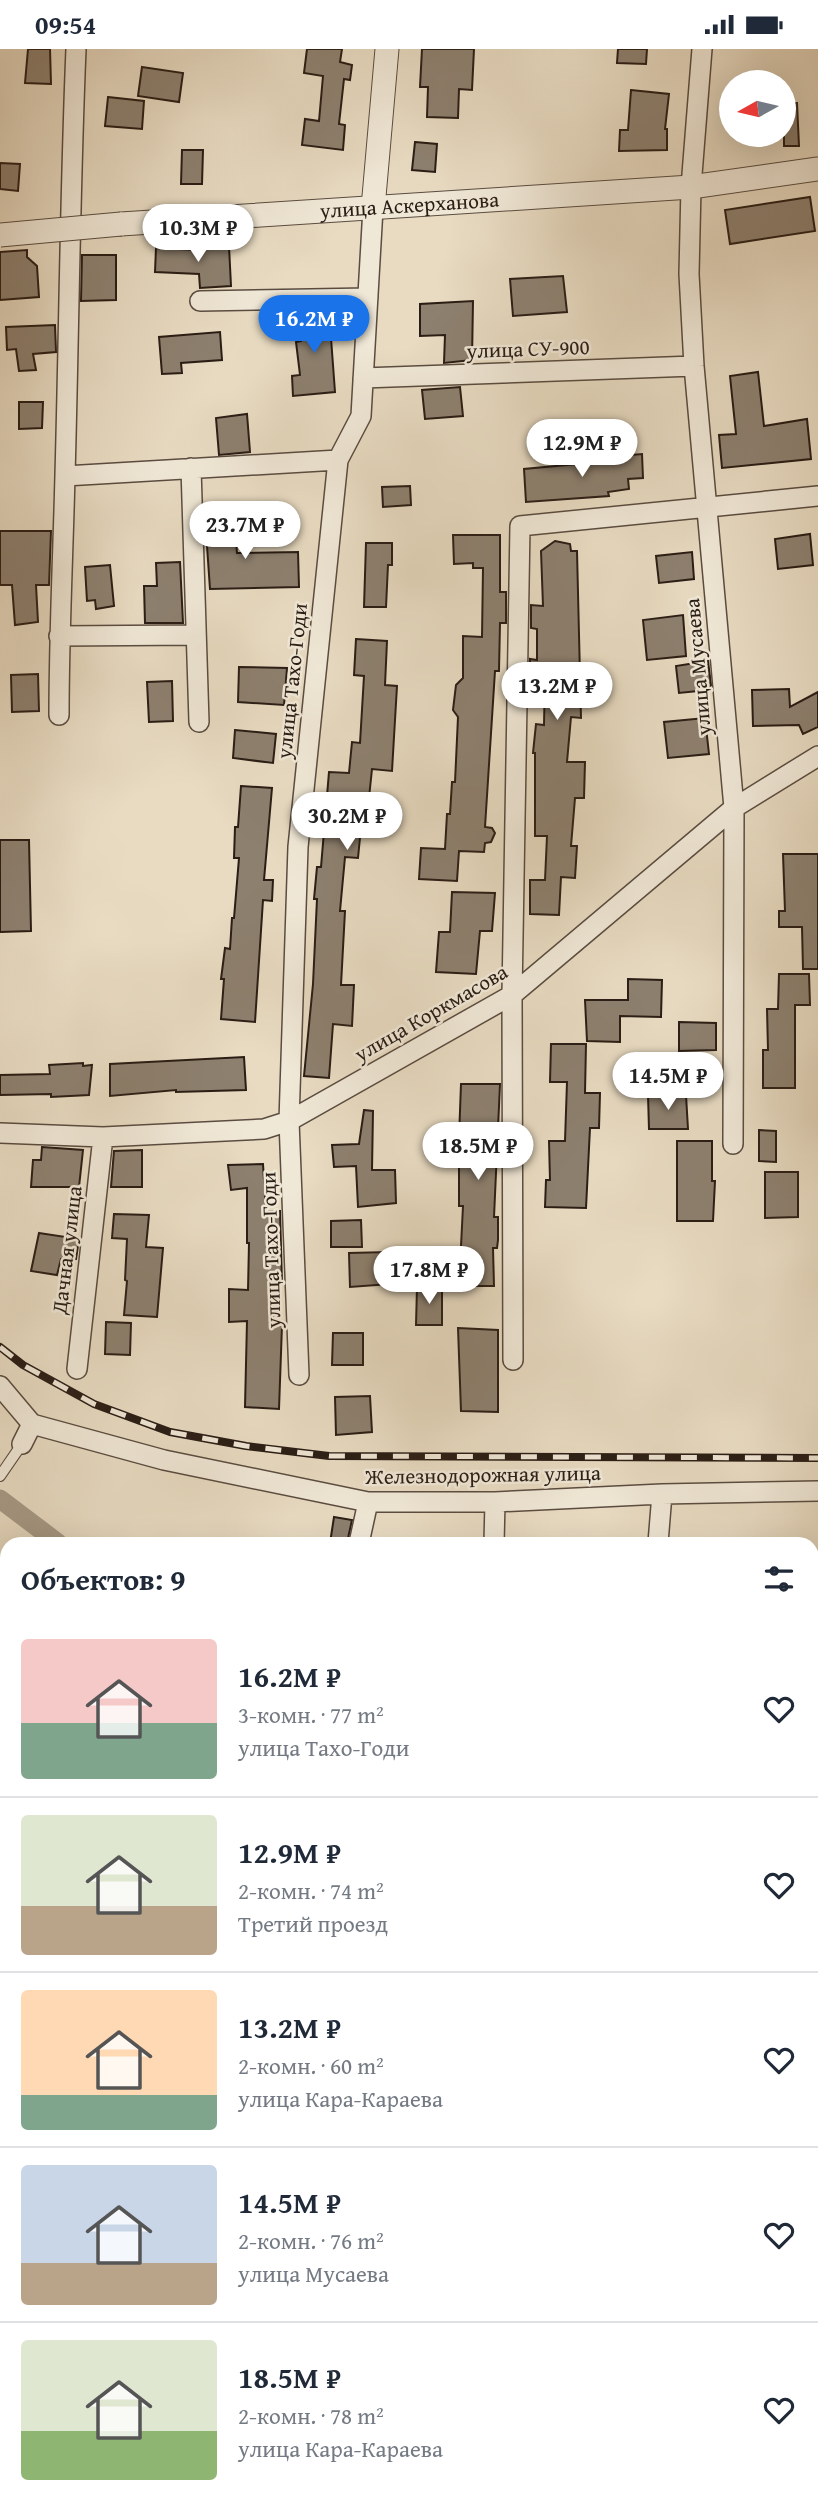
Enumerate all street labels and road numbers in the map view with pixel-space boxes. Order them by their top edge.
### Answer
street label: улица Аскерханова [318,184,500,226]
street label: улица СУ-900 [465,331,590,366]
street label: улица Мусаева [676,597,719,738]
street label: улица Тахо-Годи [268,602,315,761]
street label: улица Коркмасова [347,956,513,1070]
street label: улица Тахо-Годи [252,1171,289,1330]
street label: Дачная улица [43,1184,90,1317]
street label: Железнодорожная улица [364,1457,601,1492]

